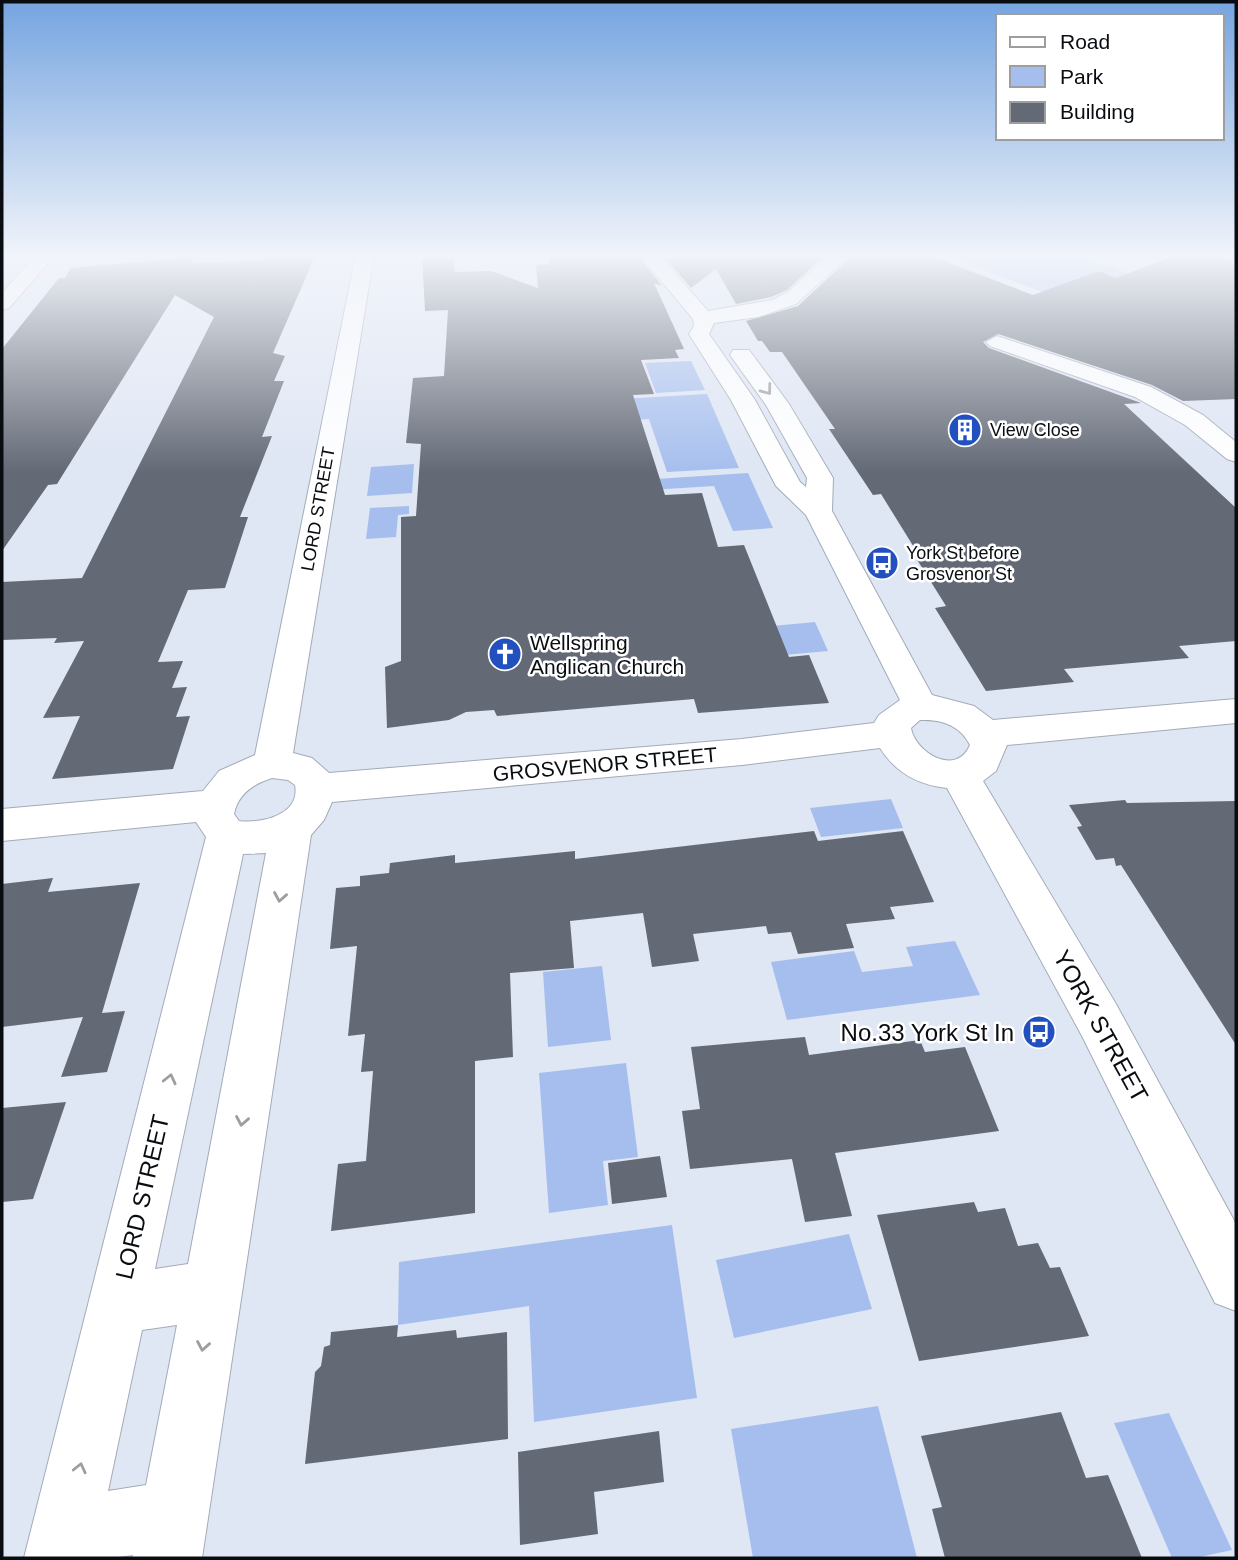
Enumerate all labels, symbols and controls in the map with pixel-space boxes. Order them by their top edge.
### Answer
legend [996,14,1224,140]
text: Road [1060,30,1110,53]
text: Park [1060,65,1104,88]
text: Building [1060,100,1135,123]
one-way arrow [758,382,771,395]
building icon: View Close [946,411,984,449]
place label: View Close [990,420,1080,440]
street label: LORD STREET [297,445,339,573]
place label: York St before Grosvenor St [906,543,1019,584]
bus stop icon: York St before Grosvenor St [863,544,901,582]
place label: Wellspring Anglican Church [530,631,684,678]
church icon: Wellspring Anglican Church [486,635,524,673]
street label: GROSVENOR STREET [492,743,718,785]
one-way arrow [273,891,288,903]
street label: YORK STREET [1048,945,1154,1107]
bus stop icon: No.33 York St In [1020,1013,1058,1051]
place label: No.33 York St In [841,1019,1014,1046]
one-way arrow [162,1073,176,1085]
street label: LORD STREET [110,1112,174,1282]
one-way arrow [235,1116,250,1127]
one-way arrow [197,1340,212,1352]
one-way arrow [71,1462,86,1474]

